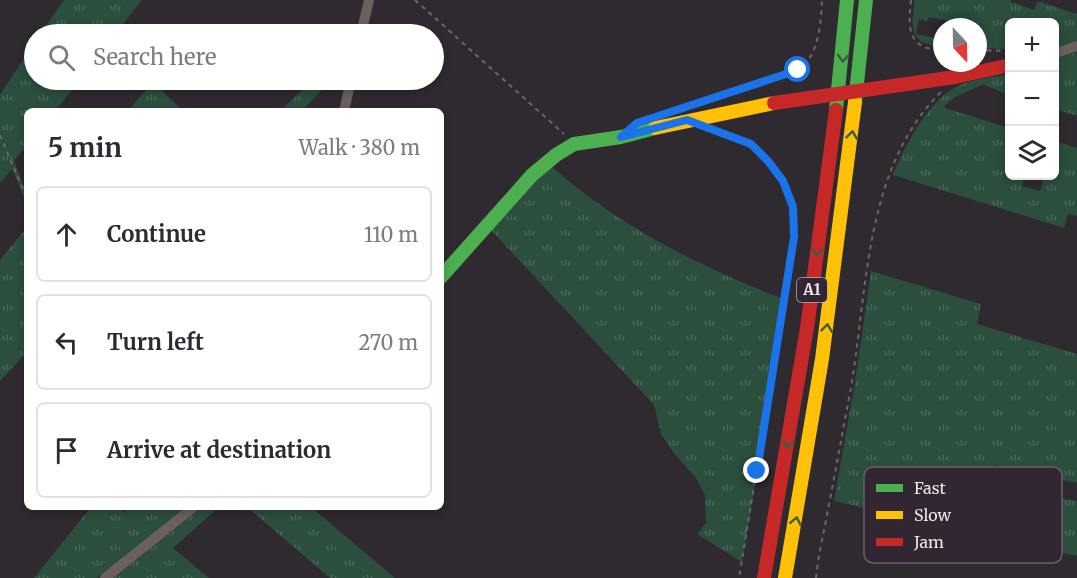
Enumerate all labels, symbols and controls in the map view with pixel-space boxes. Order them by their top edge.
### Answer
north arrow [933,18,987,72]
map controls [1005,18,1059,180]
button: + [1005,18,1059,72]
search box [24,24,444,90]
icon: search [45,41,78,74]
text: Search here [93,43,216,71]
one-way arrow [837,54,850,63]
route start [784,56,810,82]
button: − [1005,72,1059,126]
button: layers [1005,126,1059,180]
one-way arrow [845,130,857,139]
text: 5 min [48,131,122,164]
text: Walk · 380 m [299,135,420,160]
icon: ahead [50,218,83,251]
text: Continue [107,220,206,248]
text: 110 m [364,222,418,247]
one-way arrow [812,247,824,256]
road number: A1 [797,278,827,302]
one-way arrow [821,324,833,333]
icon: left [50,326,83,359]
text: Turn left [107,328,204,356]
text: 270 m [358,330,418,355]
icon: arrive [50,434,83,467]
text: Arrive at destination [107,436,331,464]
one-way arrow [782,439,795,449]
route end [743,457,769,483]
legend [864,467,1062,563]
text: Fast [914,478,947,498]
text: Slow [914,505,952,525]
one-way arrow [789,516,802,526]
text: Jam [913,532,944,552]

